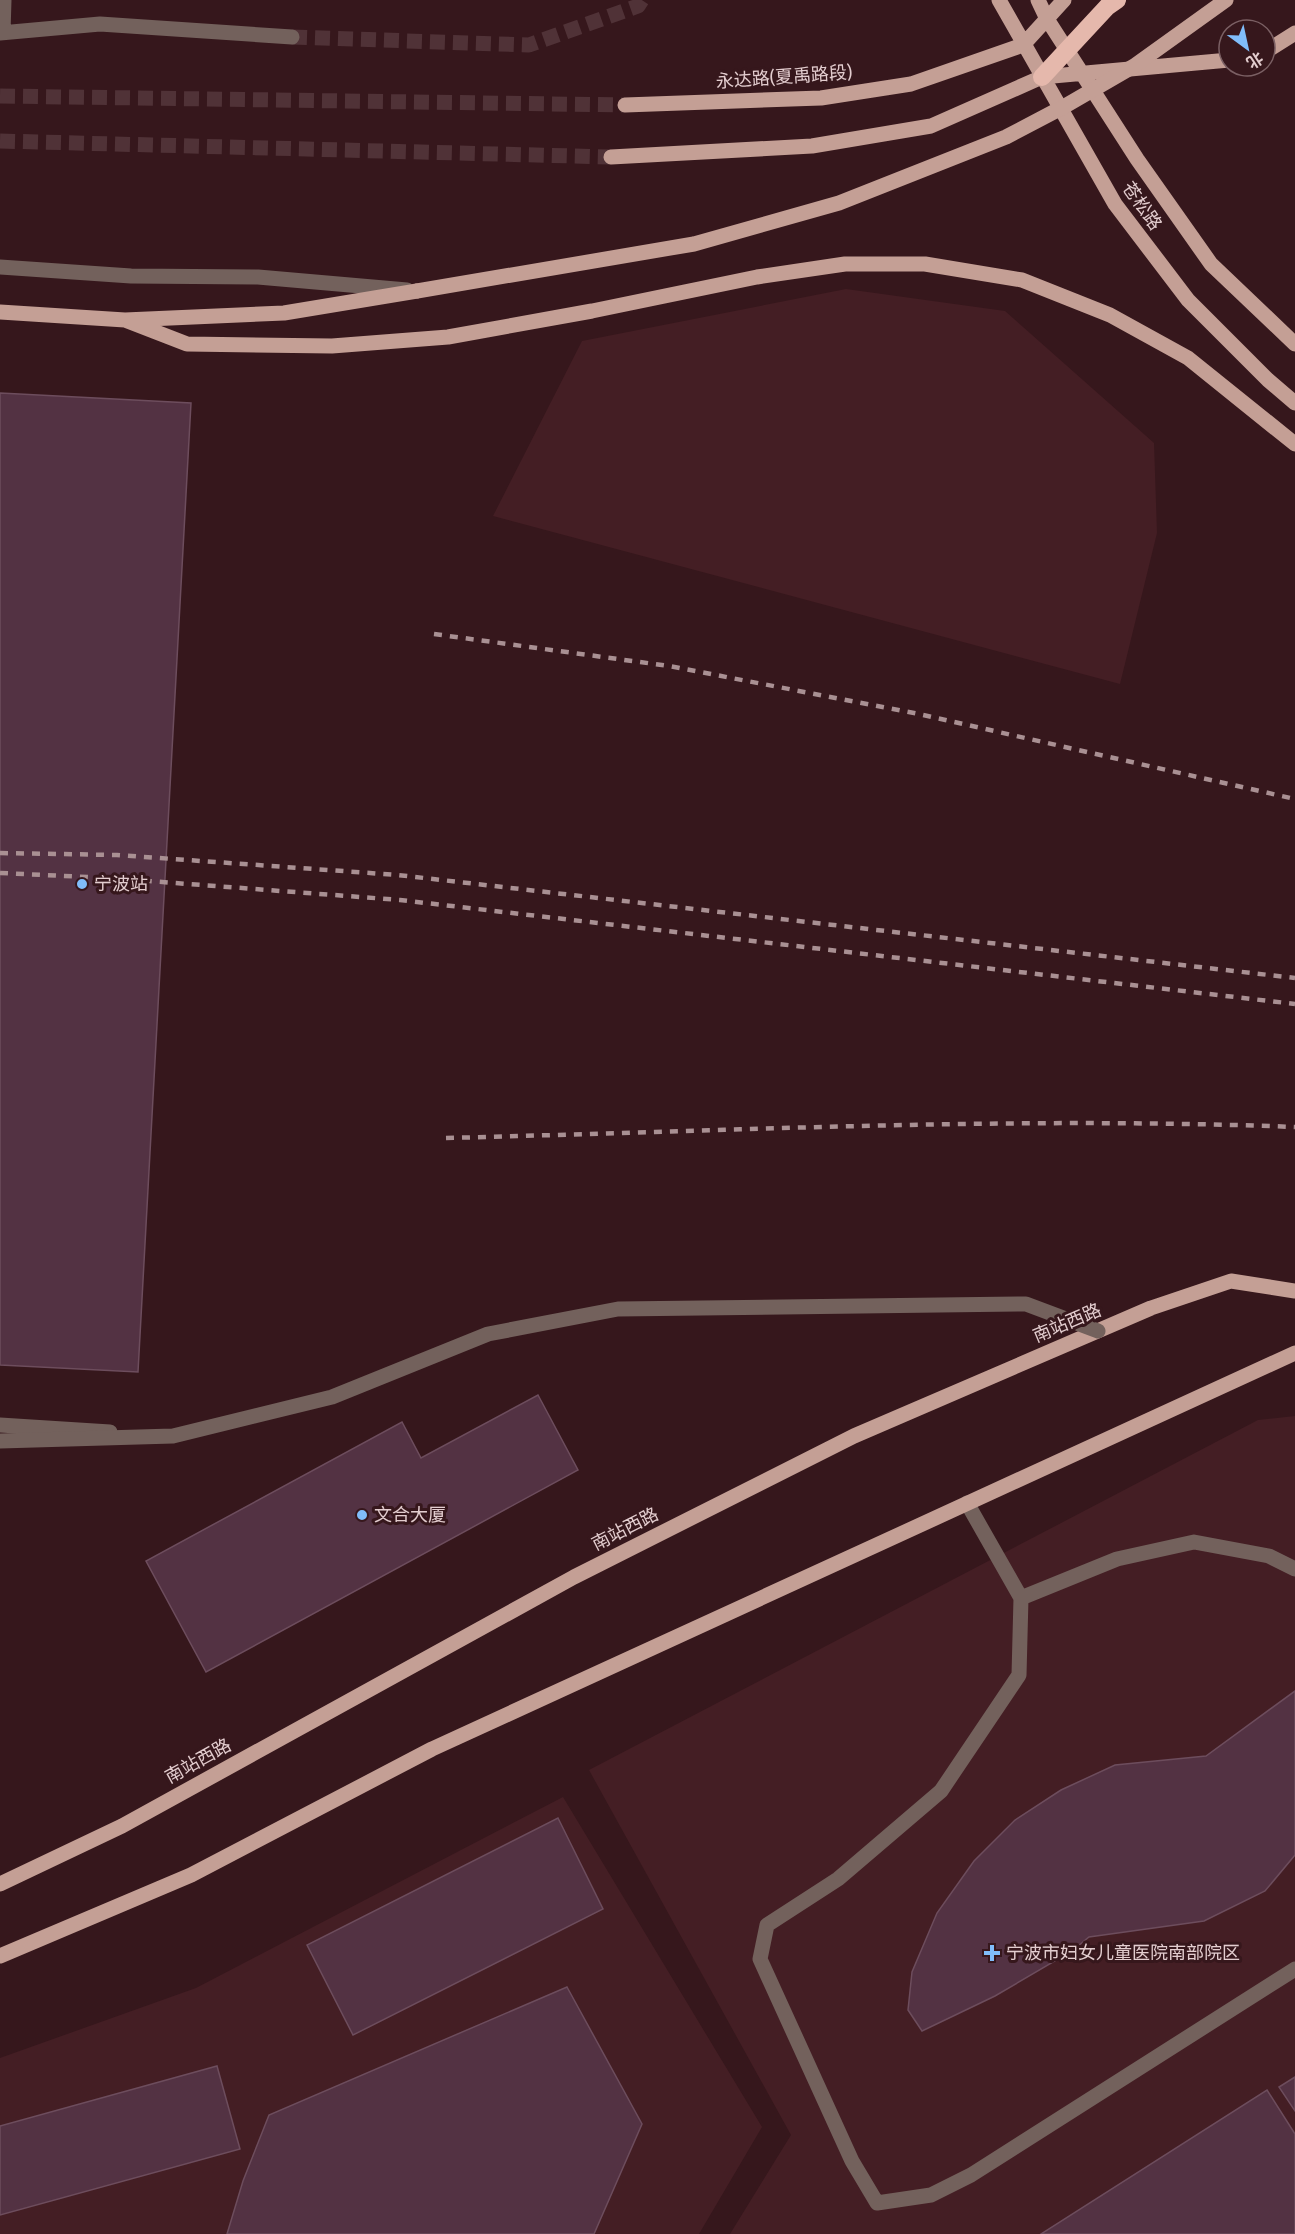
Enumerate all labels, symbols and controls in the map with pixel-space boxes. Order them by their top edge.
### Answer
north arrow [1217,18,1277,78]
text: 北 [1243,48,1267,72]
street label: 永达路(夏禹路段) [715,61,853,93]
street label: 苍松路 [1118,178,1166,234]
place label: 宁波站 [94,873,148,895]
marker: 宁波站 [75,877,89,891]
street label: 南站西路 [1030,1299,1104,1347]
street label: 南站西路 [588,1503,662,1555]
place label: 文合大厦 [374,1504,446,1526]
marker: 文合大厦 [355,1508,369,1522]
street label: 南站西路 [161,1734,235,1788]
place label: 宁波市妇女儿童医院南部院区 [1006,1942,1240,1964]
marker: 宁波市妇女儿童医院南部院区 [983,1944,1001,1962]

